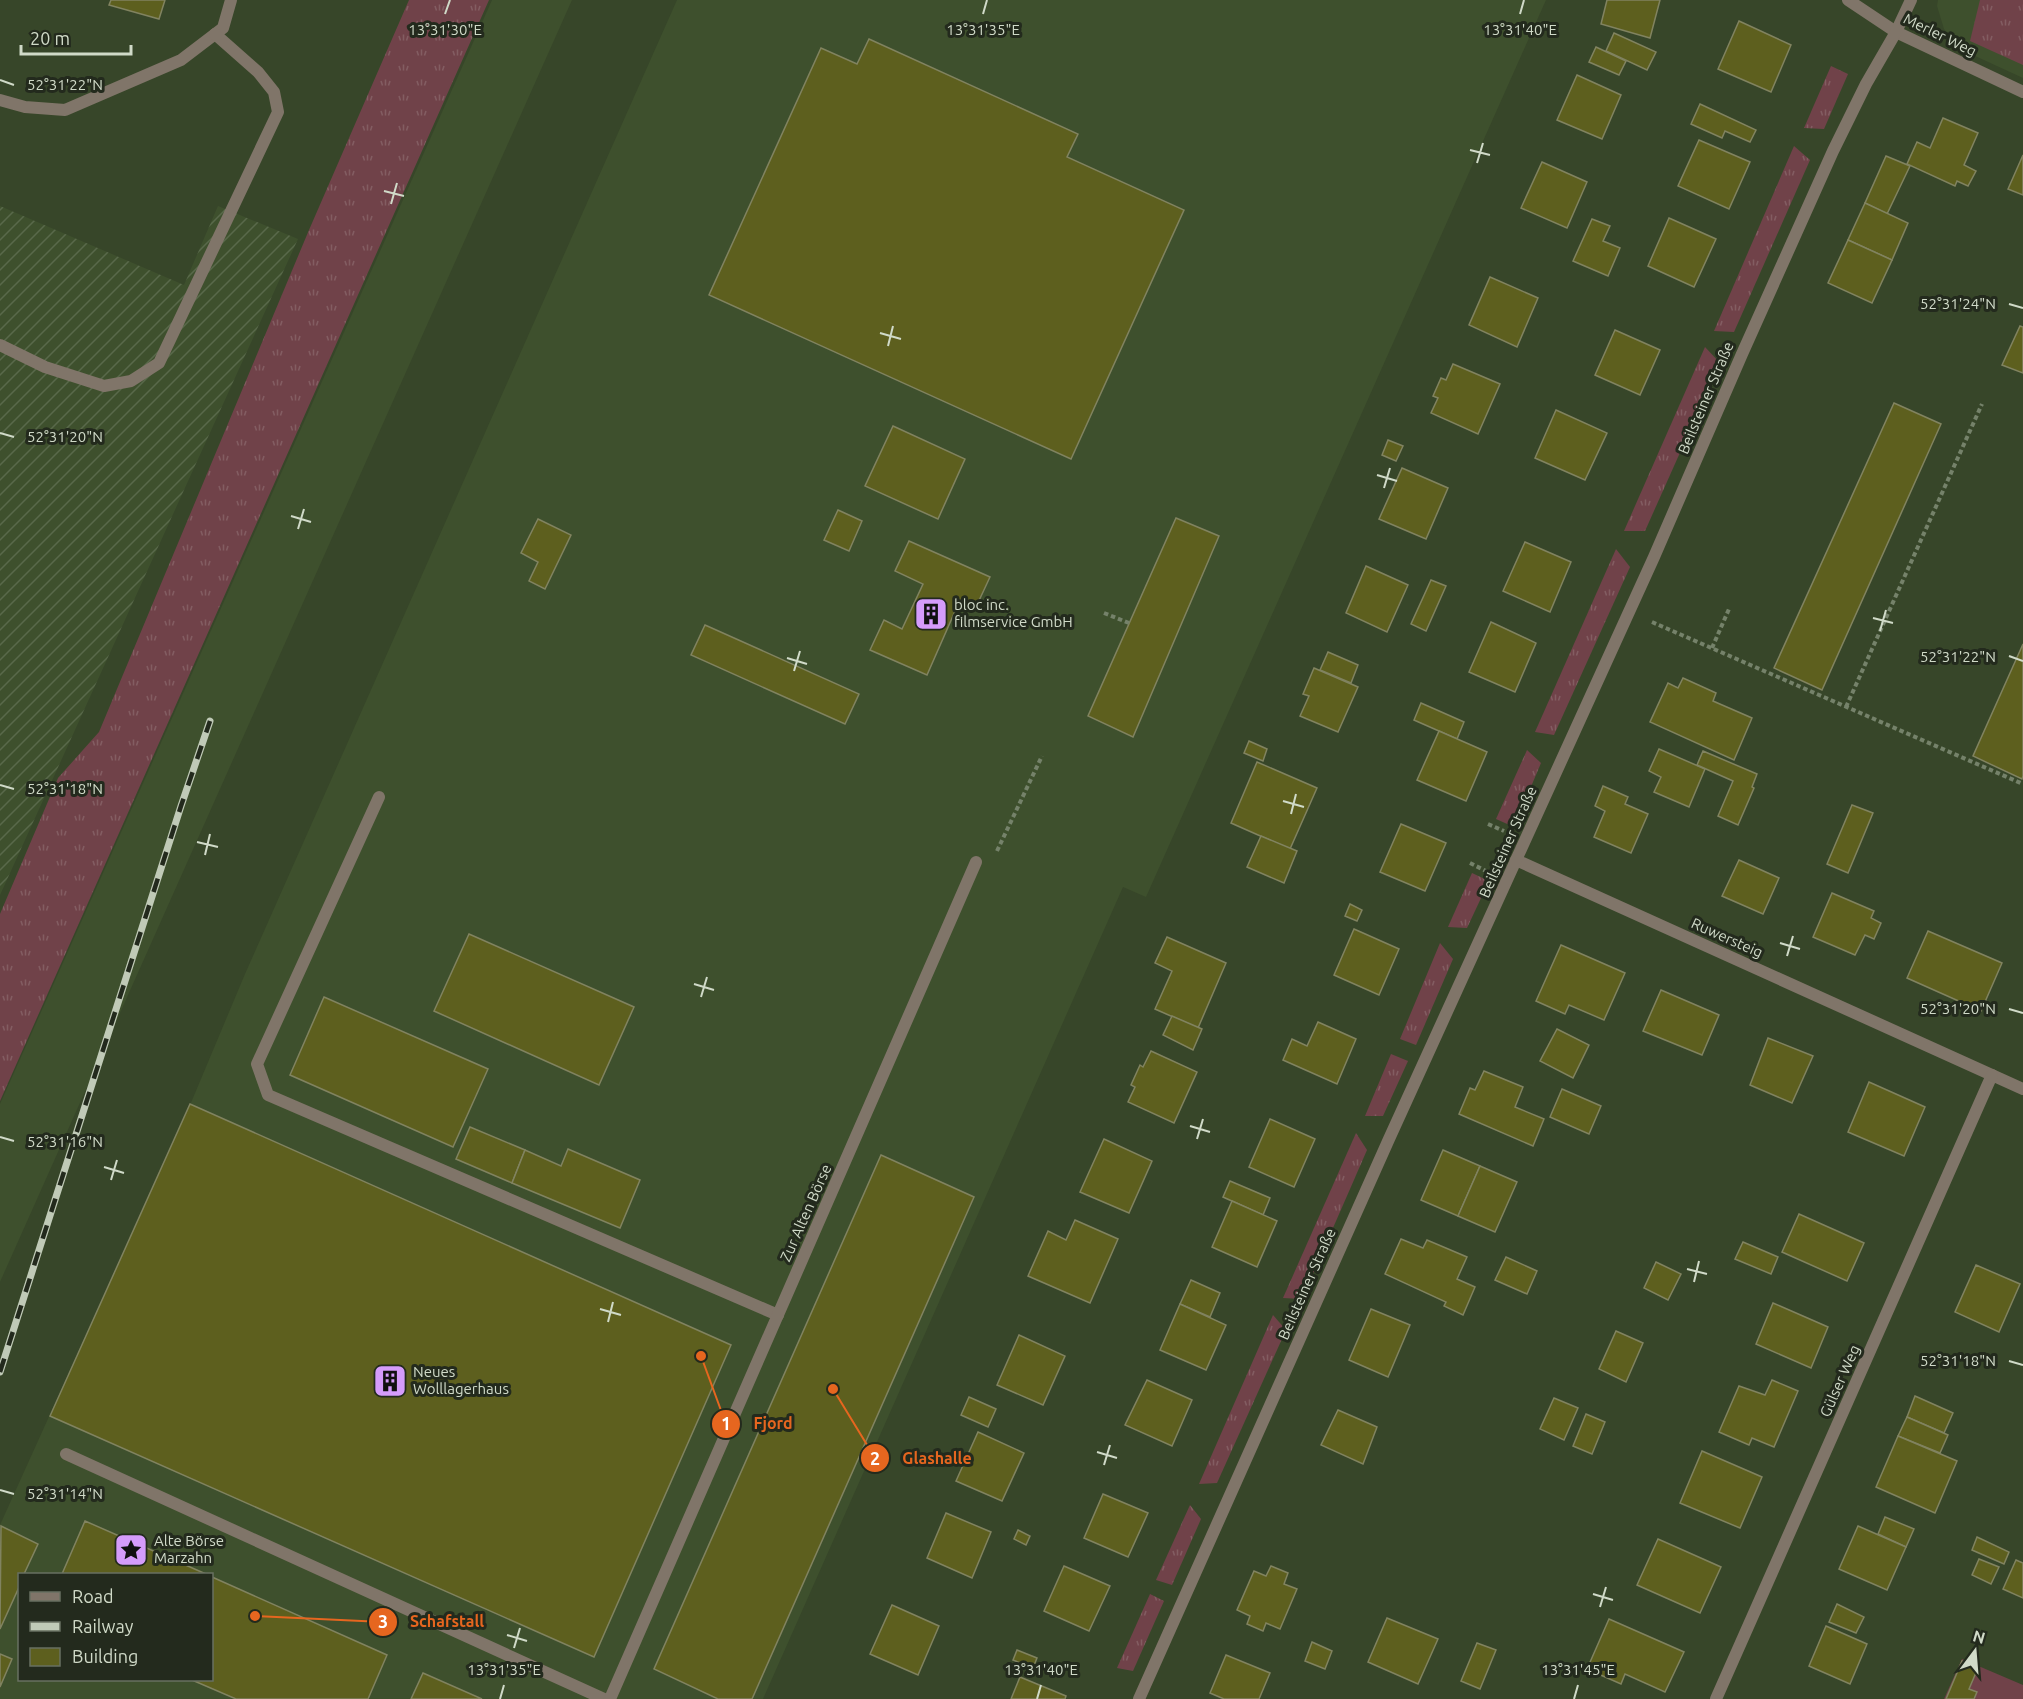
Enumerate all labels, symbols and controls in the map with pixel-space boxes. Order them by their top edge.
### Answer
street label: Merler Weg [1901,10,1979,59]
scale bar [21,18,130,56]
text: 13°31'30"E [408,21,482,38]
text: 13°31'35"E [946,21,1020,38]
text: 13°31'40"E [1483,21,1557,38]
text: 20 m [30,28,70,48]
text: 52°31'22"N [27,76,103,93]
text: 52°31'24"N [1920,295,1996,312]
street label: Beilsteiner Straße [1674,339,1737,456]
text: 52°31'20"N [27,428,103,445]
building icon: bloc inc. filmservice GmbH [913,596,949,632]
place label: bloc inc. filmservice GmbH [954,596,1073,630]
text: 52°31'22"N [1920,648,1996,665]
text: 52°31'18"N [27,780,103,797]
street label: Beilsteiner Straße [1475,783,1540,900]
street label: Ruwersteig [1689,914,1766,961]
text: 52°31'20"N [1920,1000,1996,1017]
text: 52°31'16"N [27,1133,103,1150]
street label: Zur Alten Börse [776,1162,835,1264]
street label: Beilsteiner Straße [1274,1225,1339,1342]
street label: Gülser Weg [1816,1342,1863,1419]
text: 52°31'18"N [1920,1352,1996,1369]
building icon: Neues Wolllagerhaus [372,1363,408,1399]
place label: Neues Wolllagerhaus [413,1363,509,1397]
callout: Fjord [711,1407,804,1441]
text: 1 [721,1413,731,1433]
text: Fjord [753,1414,793,1432]
callout: Glashalle [860,1441,984,1475]
text: 2 [870,1448,880,1468]
text: Glashalle [902,1449,972,1467]
text: 52°31'14"N [27,1485,103,1502]
place icon: Alte Börse Marzahn [113,1532,149,1568]
place label: Alte Börse Marzahn [154,1532,224,1566]
legend [18,1573,213,1681]
text: Road [72,1586,114,1606]
callout: Schafstall [368,1605,496,1639]
text: 3 [378,1611,388,1631]
text: Schafstall [410,1612,484,1630]
text: Railway [72,1616,134,1636]
north arrow [1945,1621,2005,1681]
text: N [1971,1626,1987,1647]
text: Building [72,1646,138,1666]
text: 13°31'35"E [467,1661,541,1678]
text: 13°31'40"E [1004,1661,1078,1678]
text: 13°31'45"E [1541,1661,1615,1678]

